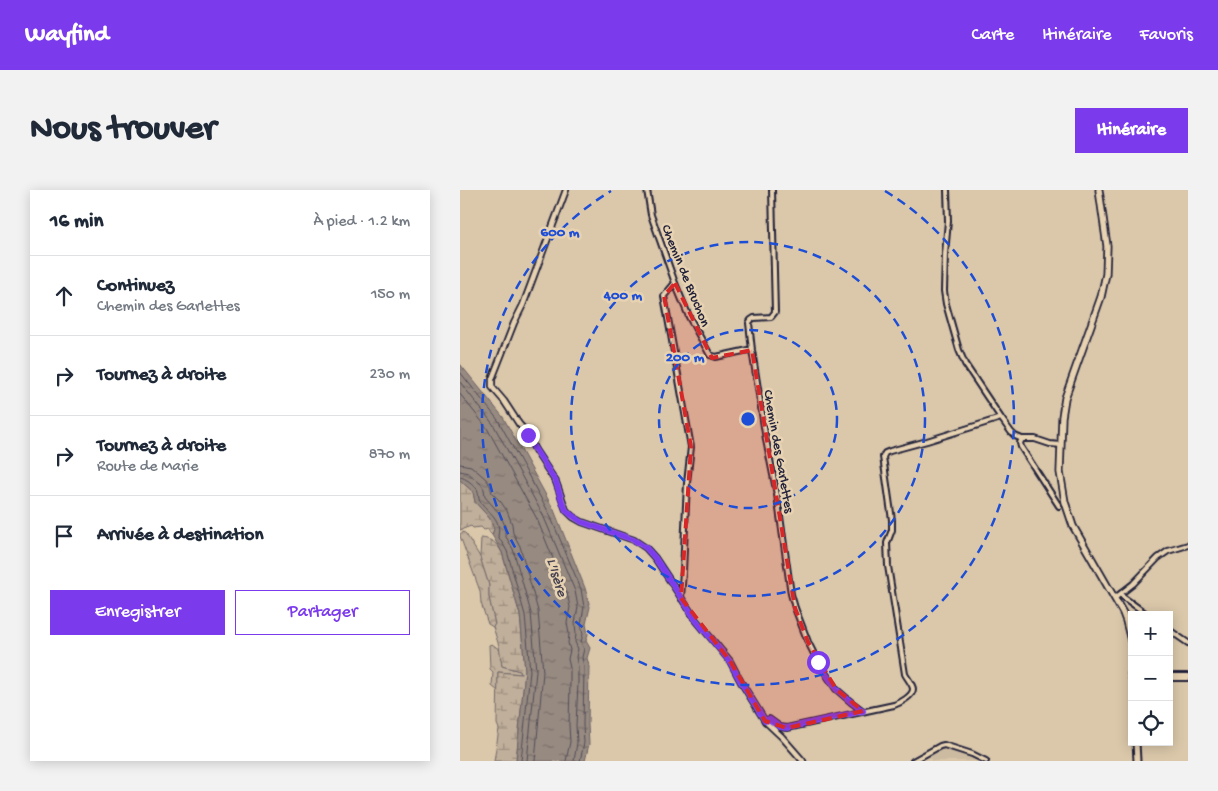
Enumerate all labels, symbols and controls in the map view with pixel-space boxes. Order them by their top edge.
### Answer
text: Wayfind [25,21,109,50]
text: Carte [971,25,1014,46]
text: Itinéraire [1042,25,1112,46]
text: Favoris [1140,25,1193,46]
button: Itinéraire [1075,108,1188,153]
text: Nous trouver [30,110,216,151]
text: 16 min [50,210,104,235]
text: À pied · 1.2 km [314,213,410,232]
street label: Chemin de Bruchon [656,222,713,330]
text: 600 m [541,224,580,242]
text: Continuez [97,275,174,298]
icon: ahead [50,282,78,310]
text: 150 m [371,286,410,305]
text: 400 m [603,287,643,305]
text: Chemin des Garlettes [97,298,240,317]
text: 200 m [666,349,705,367]
icon: right [50,362,78,390]
text: Tournez à droite [97,364,226,387]
text: 230 m [370,366,410,385]
street label: Chemin des Garlettes [758,388,797,515]
centre of rings [739,410,757,428]
route end [517,424,540,447]
text: Tournez à droite [97,435,226,458]
icon: right [50,442,78,470]
text: 870 m [369,446,410,465]
text: Route de Marie [97,458,199,477]
icon: arrive [50,522,78,550]
text: Arrivée à destination [97,524,263,547]
water label: L'Isère [542,556,571,600]
button: Enregistrer [50,590,225,635]
button: Partager [235,590,410,635]
map controls [1128,611,1173,746]
button: + [1128,611,1173,656]
route start [807,651,830,674]
button: − [1128,656,1173,701]
button: locate [1128,701,1173,746]

